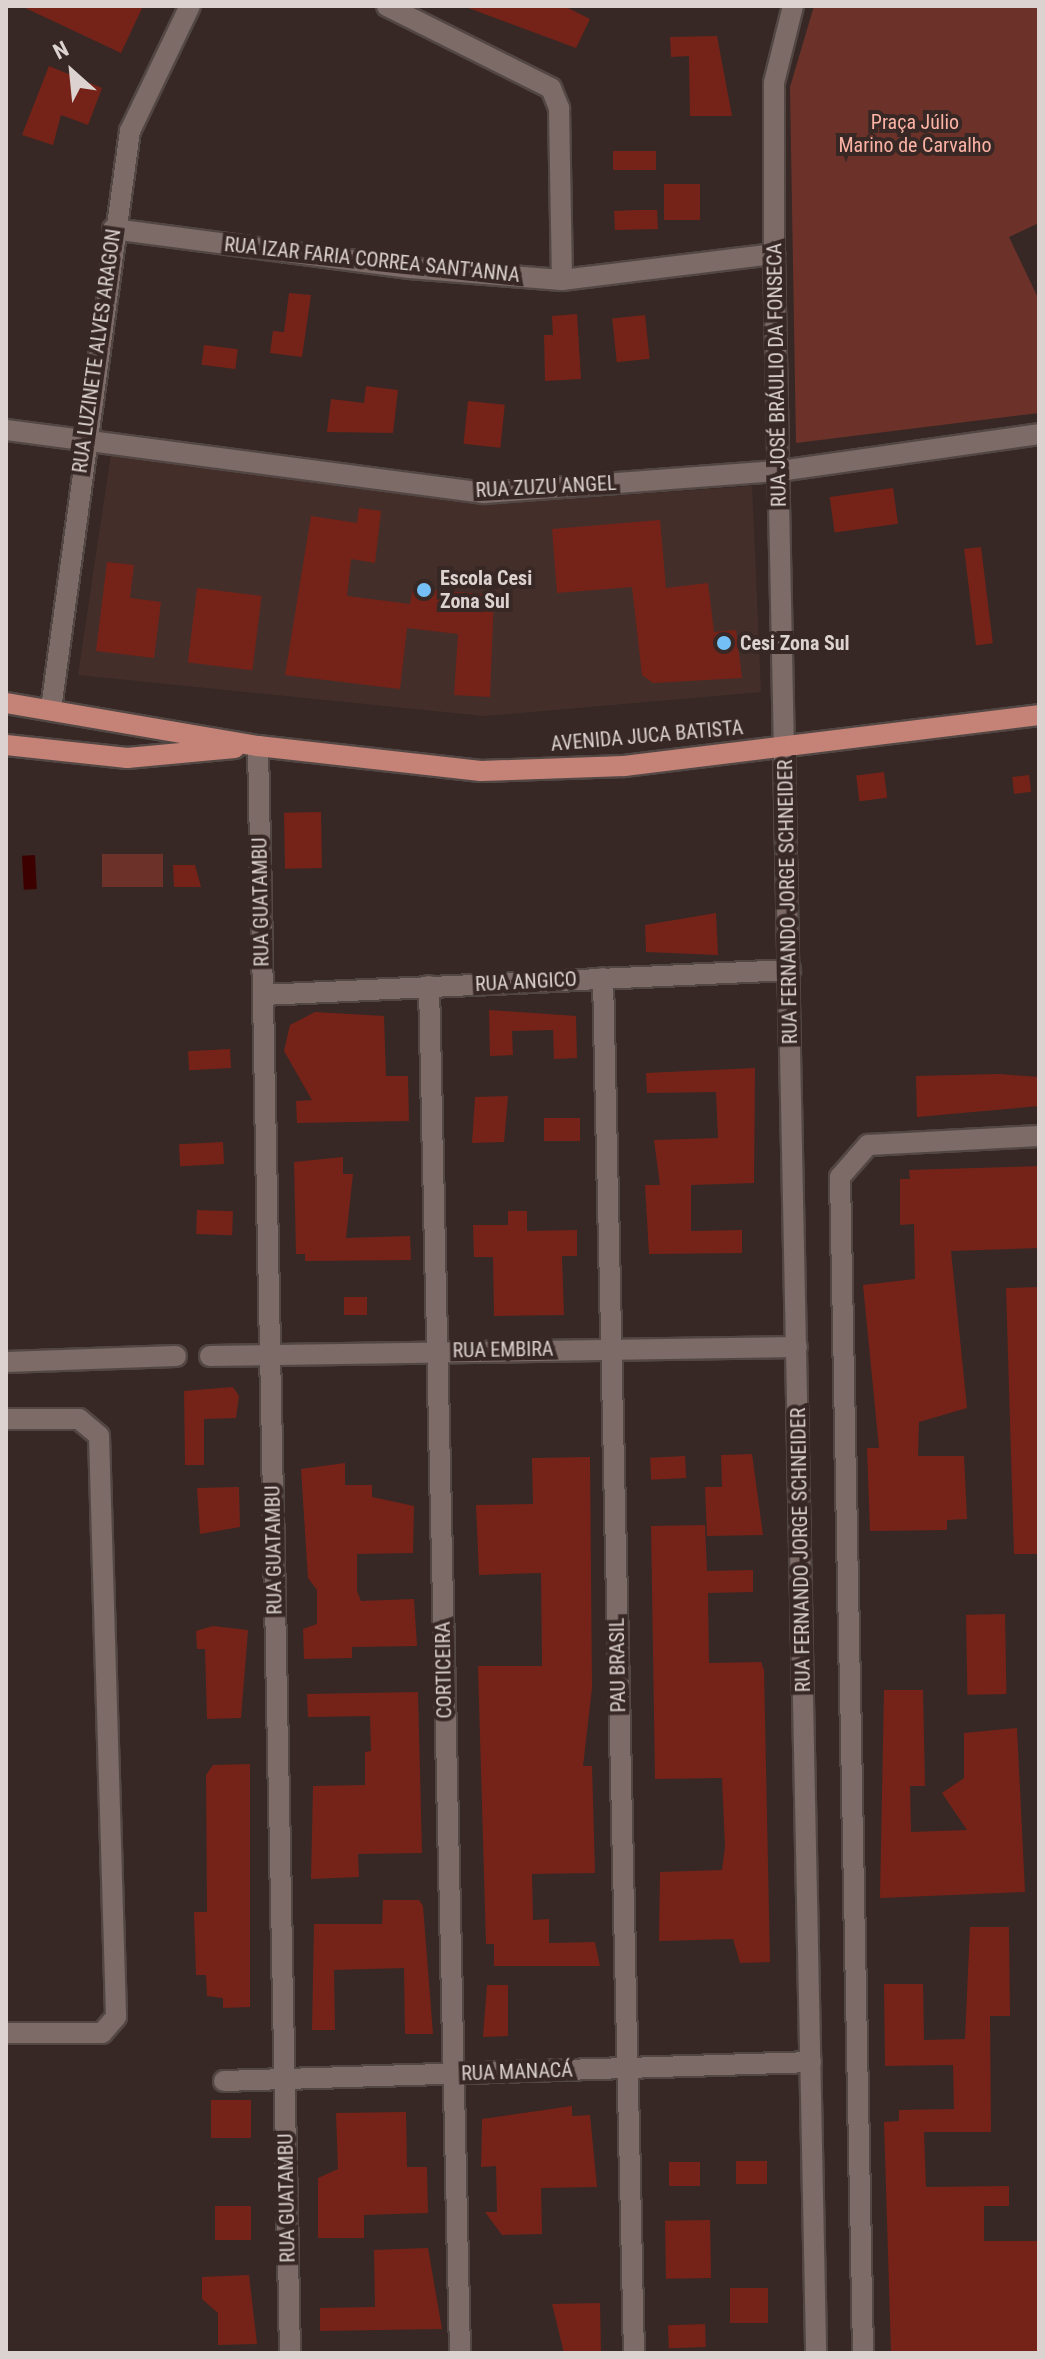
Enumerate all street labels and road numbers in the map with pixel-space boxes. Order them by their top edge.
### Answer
street label: RUA LUZINETE ALVES ARAGON [68,227,126,475]
street label: RUA IZAR FARIA CORREA SANT'ANNA [223,233,521,287]
street label: RUA JOSÉ BRÁULIO DA FONSECA [763,243,791,507]
street label: RUA ZUZU ANGEL [475,471,617,503]
street label: AVENIDA JUCA BATISTA [550,716,744,756]
street label: RUA FERNANDO JORGE SCHNEIDER [774,760,802,1044]
street label: RUA GUATAMBU [248,837,274,967]
street label: RUA ANGICO [475,967,577,997]
street label: RUA EMBIRA [452,1337,554,1363]
street label: RUA FERNANDO JORGE SCHNEIDER [787,1408,815,1692]
street label: RUA GUATAMBU [261,1485,287,1615]
street label: PAU BRASIL [605,1617,631,1713]
street label: CORTICEIRA [431,1621,457,1719]
street label: RUA MANACÁ [461,2058,573,2086]
street label: RUA GUATAMBU [274,2133,300,2263]

